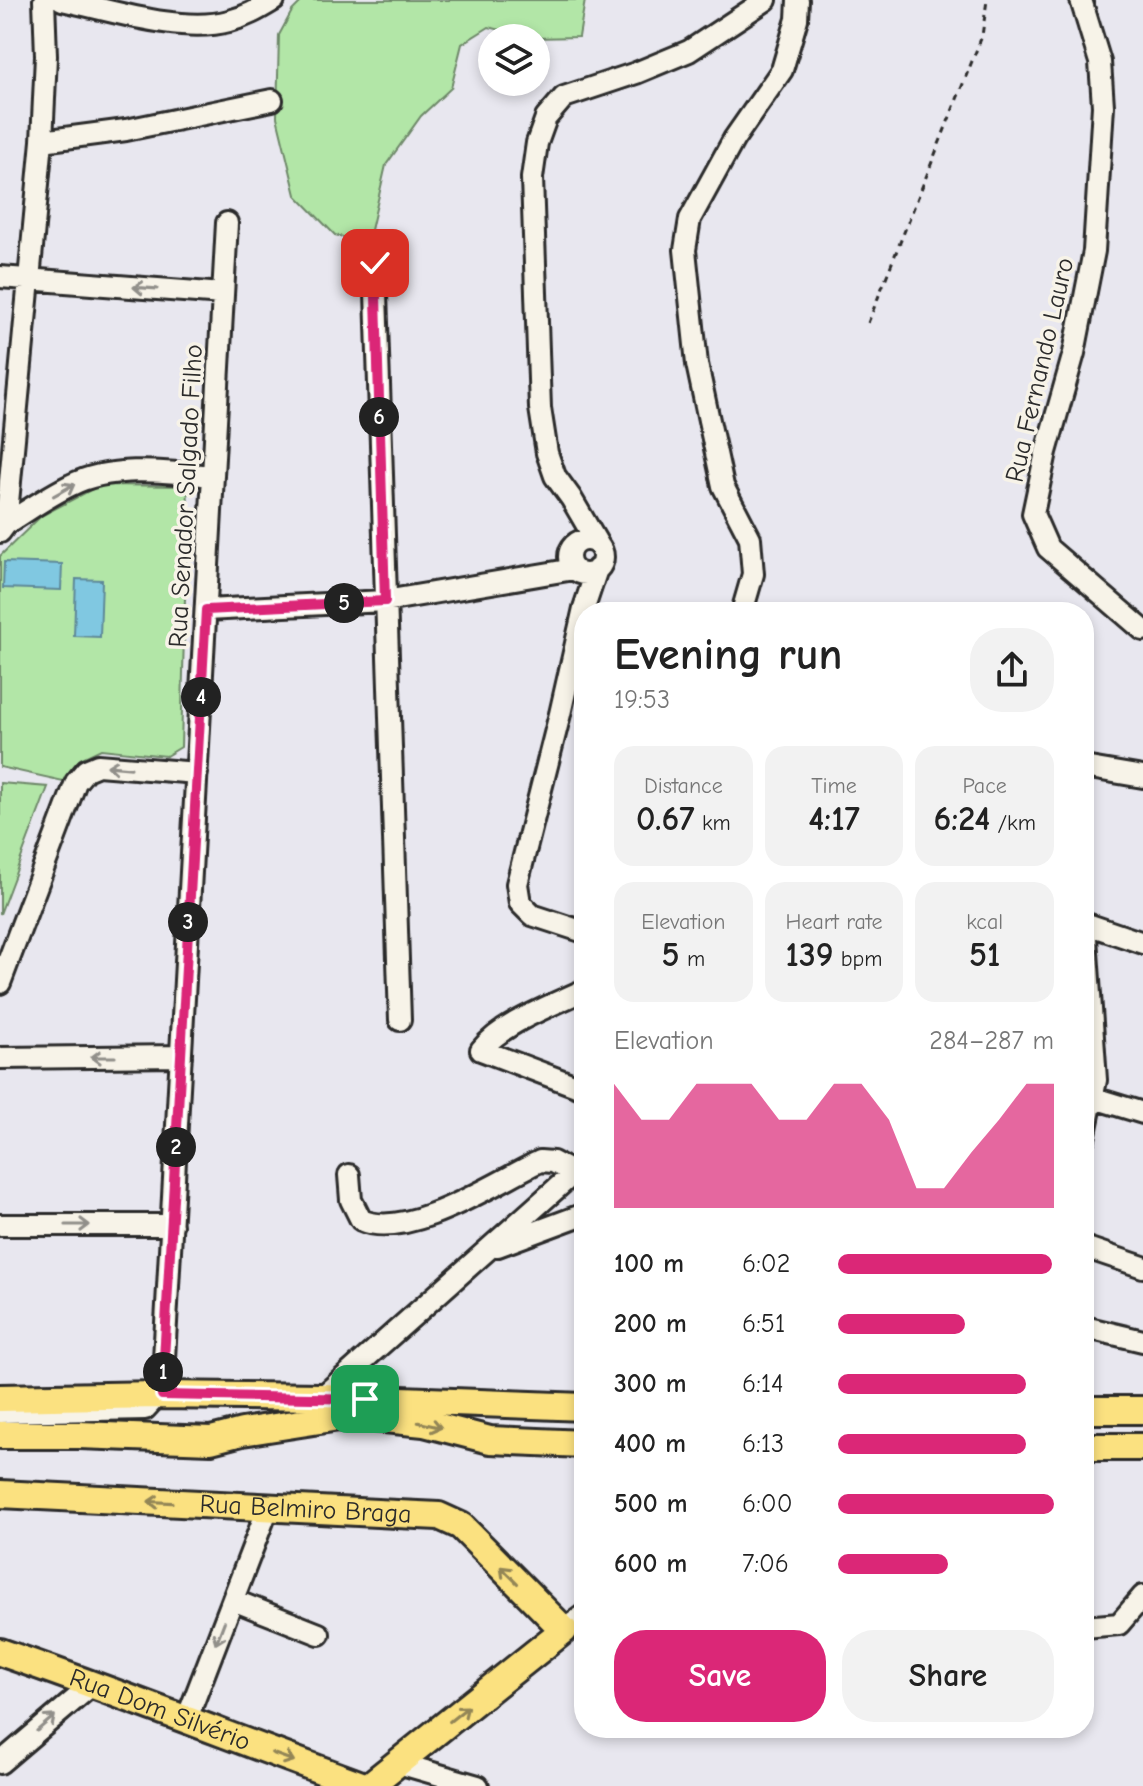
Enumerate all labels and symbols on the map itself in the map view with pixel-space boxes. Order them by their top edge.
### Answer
pin [341,229,409,297]
street label: Rua Fernando Lauro [1000,255,1080,485]
one-way arrow [132,280,159,295]
street label: Rua Senador Salgado Filho [163,344,209,648]
pin: 6 [359,397,399,437]
one-way arrow [52,481,76,497]
pin: 5 [324,583,364,623]
pin: 4 [181,677,221,717]
one-way arrow [106,759,133,774]
pin: 3 [168,902,208,942]
one-way arrow [90,1049,117,1065]
pin: 2 [156,1127,196,1167]
one-way arrow [64,1217,91,1233]
pin: 1 [143,1352,183,1392]
pin [331,1365,399,1433]
one-way arrow [417,1418,443,1433]
street label: Rua Belmiro Braga [199,1489,412,1530]
one-way arrow [147,1495,174,1510]
one-way arrow [500,1566,519,1585]
one-way arrow [212,1620,227,1645]
street label: Rua Dom Silvério [65,1663,254,1757]
one-way arrow [448,1706,469,1724]
one-way arrow [36,1714,56,1732]
one-way arrow [271,1750,296,1765]

